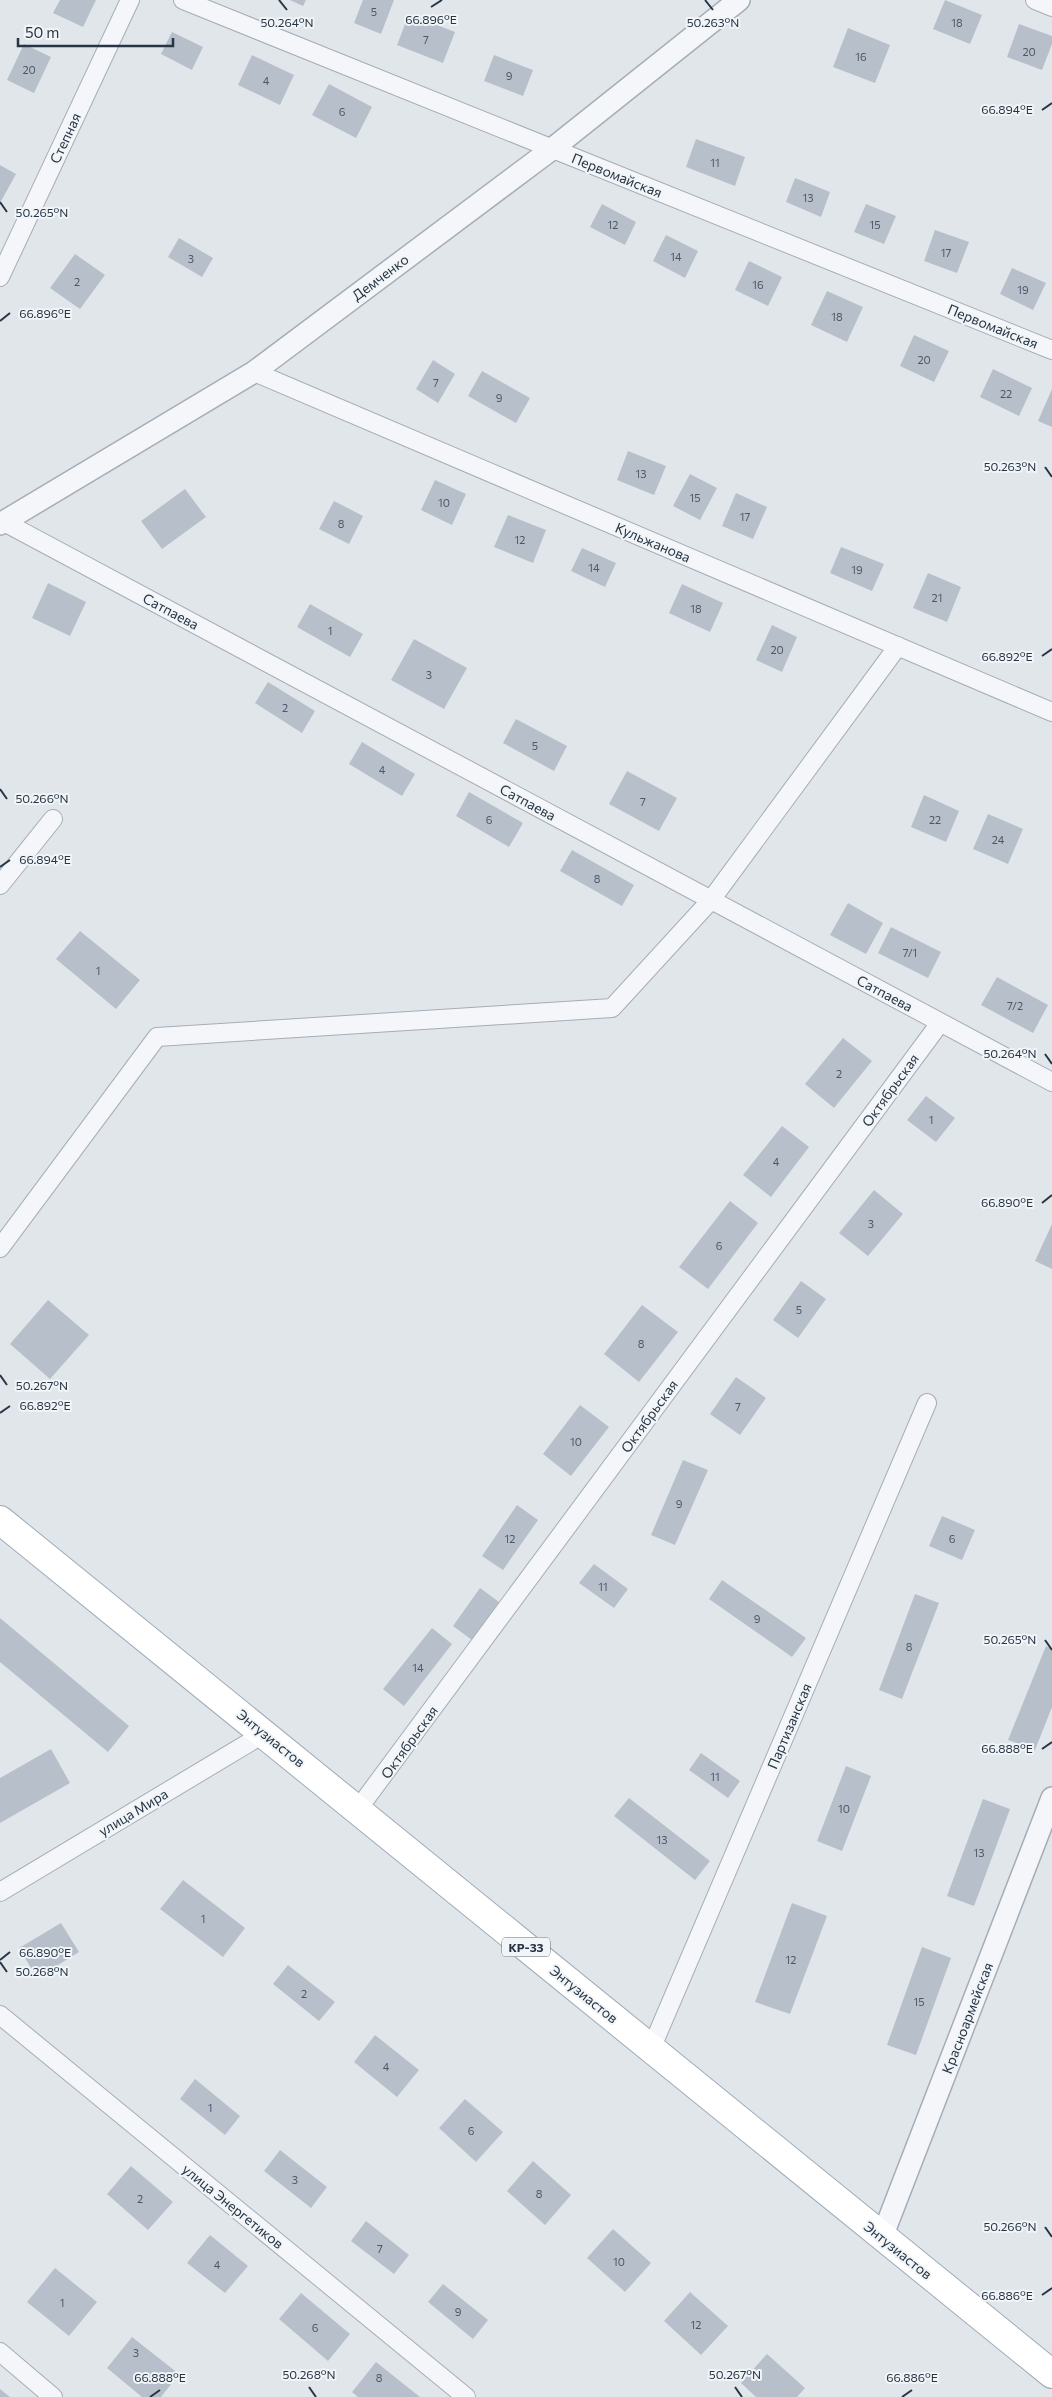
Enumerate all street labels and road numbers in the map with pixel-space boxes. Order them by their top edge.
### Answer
street label: Степная [46,110,84,166]
street label: Первомайская [569,149,665,201]
street label: Демченко [348,250,412,304]
street label: Первомайская [945,300,1041,352]
street label: Кульжанова [613,518,693,566]
street label: Сатпаева [140,589,202,633]
street label: Сатпаева [497,780,559,824]
street label: Сатпаева [854,971,916,1015]
street label: Октябрьская [858,1050,922,1130]
street label: Октябрьская [617,1376,681,1456]
street label: Партизанская [763,1681,815,1771]
street label: Октябрьская [377,1702,441,1782]
street label: Энтузиастов [234,1705,308,1771]
street label: улица Мира [95,1785,171,1839]
road number: KP-33 [502,1938,550,1956]
street label: Красноармейская [938,1960,996,2076]
street label: Энтузиастов [547,1961,621,2027]
street label: улица Энергетиков [179,2160,287,2252]
street label: Энтузиастов [861,2217,935,2283]

